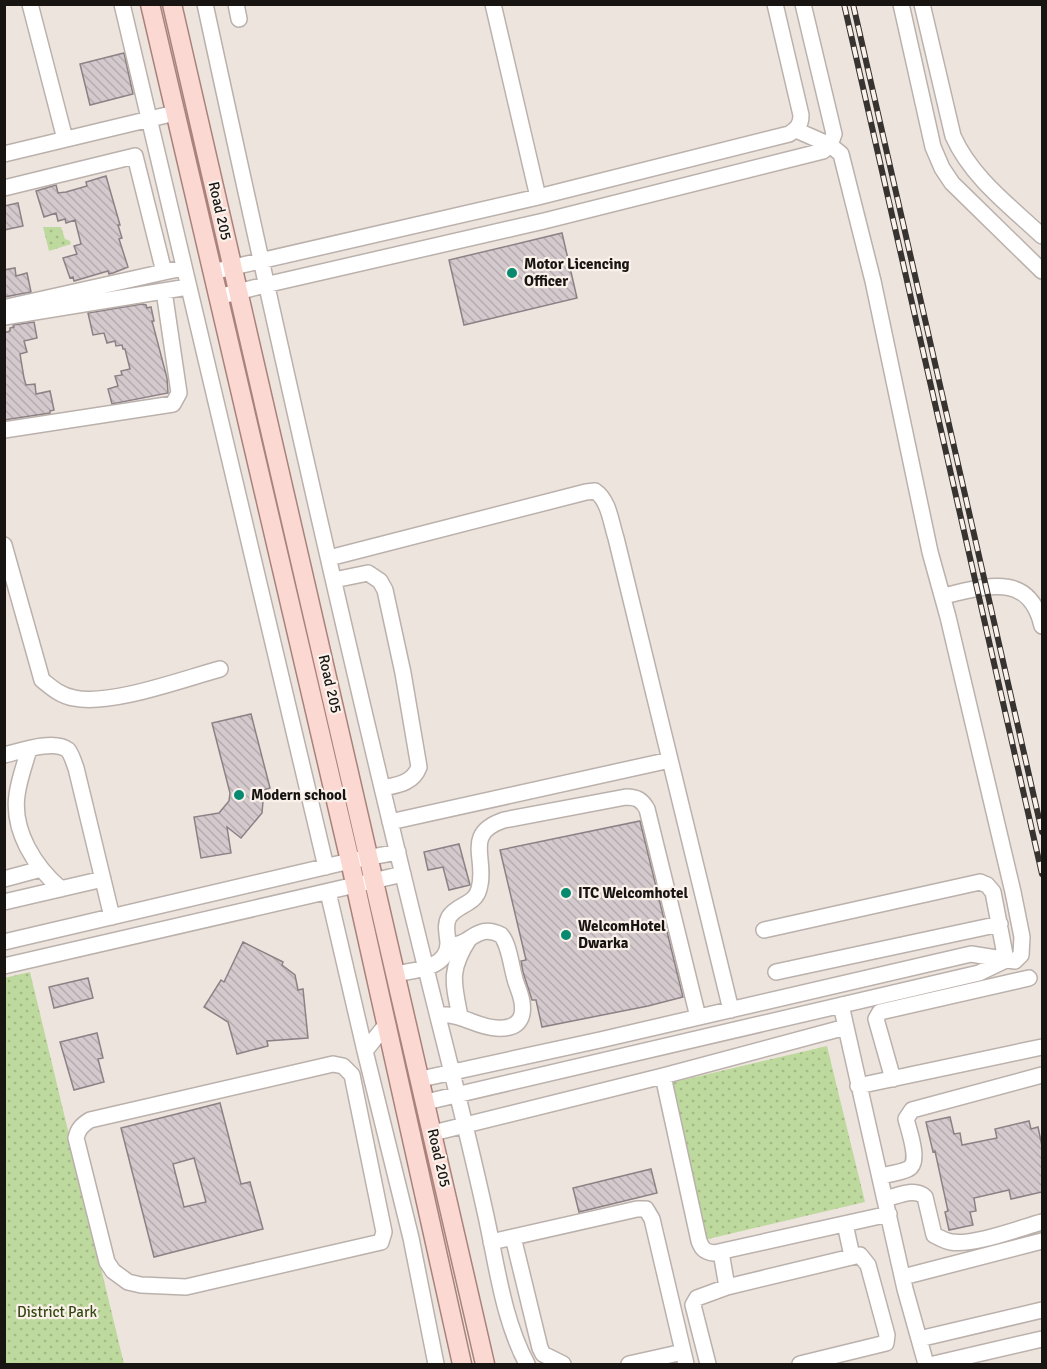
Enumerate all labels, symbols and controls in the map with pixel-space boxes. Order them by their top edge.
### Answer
street label: Road 205 [205,180,235,242]
place label: Motor Licencing Officer [524,255,630,290]
marker: Motor Licencing Officer [505,266,519,280]
street label: Road 205 [315,653,345,715]
place label: Modern school [251,786,347,804]
marker: Modern school [232,788,246,802]
place label: ITC Welcomhotel [578,884,688,902]
marker: ITC Welcomhotel [559,886,573,900]
place label: WelcomHotel Dwarka [578,917,666,952]
marker: WelcomHotel Dwarka [559,928,573,942]
street label: Road 205 [424,1127,454,1189]
park label: District Park [17,1303,97,1321]

